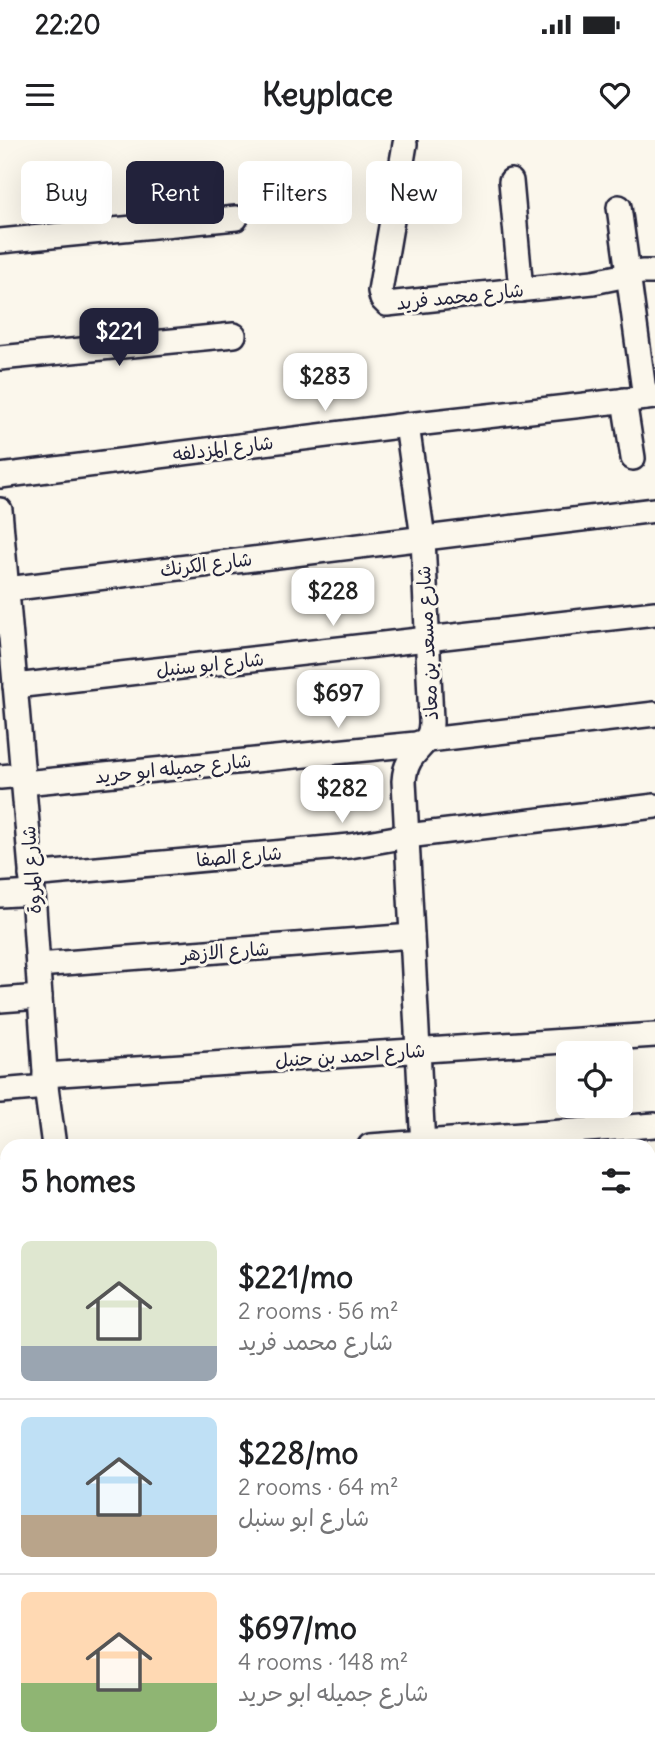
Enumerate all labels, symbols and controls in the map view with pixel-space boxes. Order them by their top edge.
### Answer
text: 22:20 [35,8,101,41]
text: Keyplace [262,74,393,115]
icon: menu [21,76,59,114]
icon: heart [596,76,634,114]
chip: Buy [21,161,112,224]
chip: Rent [126,161,224,224]
chip: Filters [238,161,352,224]
chip: New [366,161,462,224]
street label: شارع محمد فريد [395,277,525,317]
pin: $221 [78,308,160,368]
text: $221 [95,316,143,345]
pin: $283 [284,354,366,413]
text: $283 [299,361,351,390]
street label: شارع المزدلفه [171,430,275,468]
street label: شارع الكرنك [159,546,254,584]
street label: شارع مسعد بن معاذ [411,565,445,721]
pin: $228 [292,568,374,628]
text: $228 [307,576,359,605]
street label: شارع ابو سنبل [155,646,265,684]
pin: $697 [297,670,379,730]
text: $697 [313,678,363,707]
street label: شارع جميله ابو حريد [93,748,253,790]
pin: $282 [301,766,383,825]
text: $282 [316,773,368,802]
street label: شارع المروة [16,825,48,915]
street label: شارع الصفا [195,840,283,874]
street label: شارع الازهر [178,936,270,968]
street label: شارع احمد بن حنبل [274,1038,426,1074]
map controls [556,1041,633,1118]
button: locate [556,1041,633,1118]
text: 5 homes [21,1162,136,1200]
icon: filters [597,1162,635,1200]
text: $221/mo [238,1258,353,1296]
icon: home [77,1269,161,1353]
text: 2 rooms · 56 m² [238,1296,399,1325]
text: شارع محمد فريد [238,1327,393,1356]
text: $228/mo [238,1434,358,1472]
icon: home [77,1445,161,1529]
text: 2 rooms · 64 m² [238,1472,399,1501]
text: شارع ابو سنبل [238,1503,369,1532]
text: $697/mo [238,1609,357,1647]
icon: home [77,1620,161,1704]
text: 4 rooms · 148 m² [238,1647,408,1676]
text: شارع جميله ابو حريد [238,1678,429,1707]

